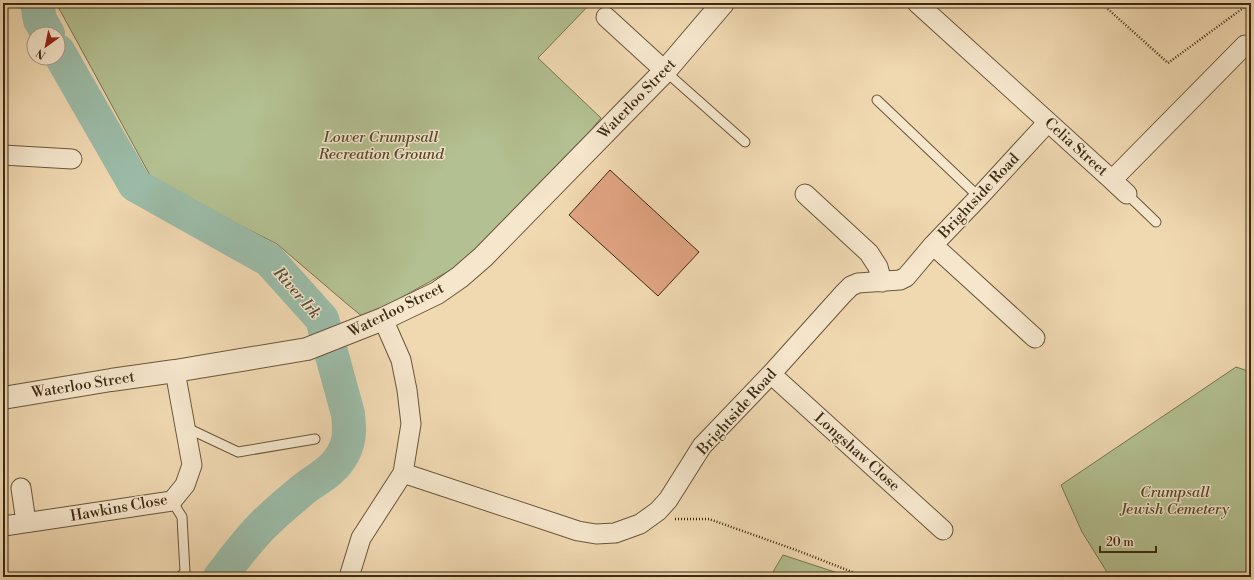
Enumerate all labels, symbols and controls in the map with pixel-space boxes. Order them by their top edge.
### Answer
north arrow [26,26,66,66]
text: N [33,45,49,62]
street label: Waterloo Street [593,54,681,144]
street label: Celia Street [1040,114,1112,181]
park label: Lower Crumpsall Recreation Ground [317,128,444,164]
street label: Brightside Road [934,149,1024,243]
water label: River Irk [268,262,325,323]
street label: Waterloo Street [344,278,448,342]
street label: Brightside Road [693,364,781,460]
street label: Waterloo Street [29,367,137,403]
street label: Longshaw Close [810,409,904,495]
park label: Crumpsall Jewish Cemetery [1119,483,1230,519]
street label: Hawkins Close [69,490,169,526]
scale bar [1100,528,1156,554]
text: 20 m [1106,535,1134,550]

